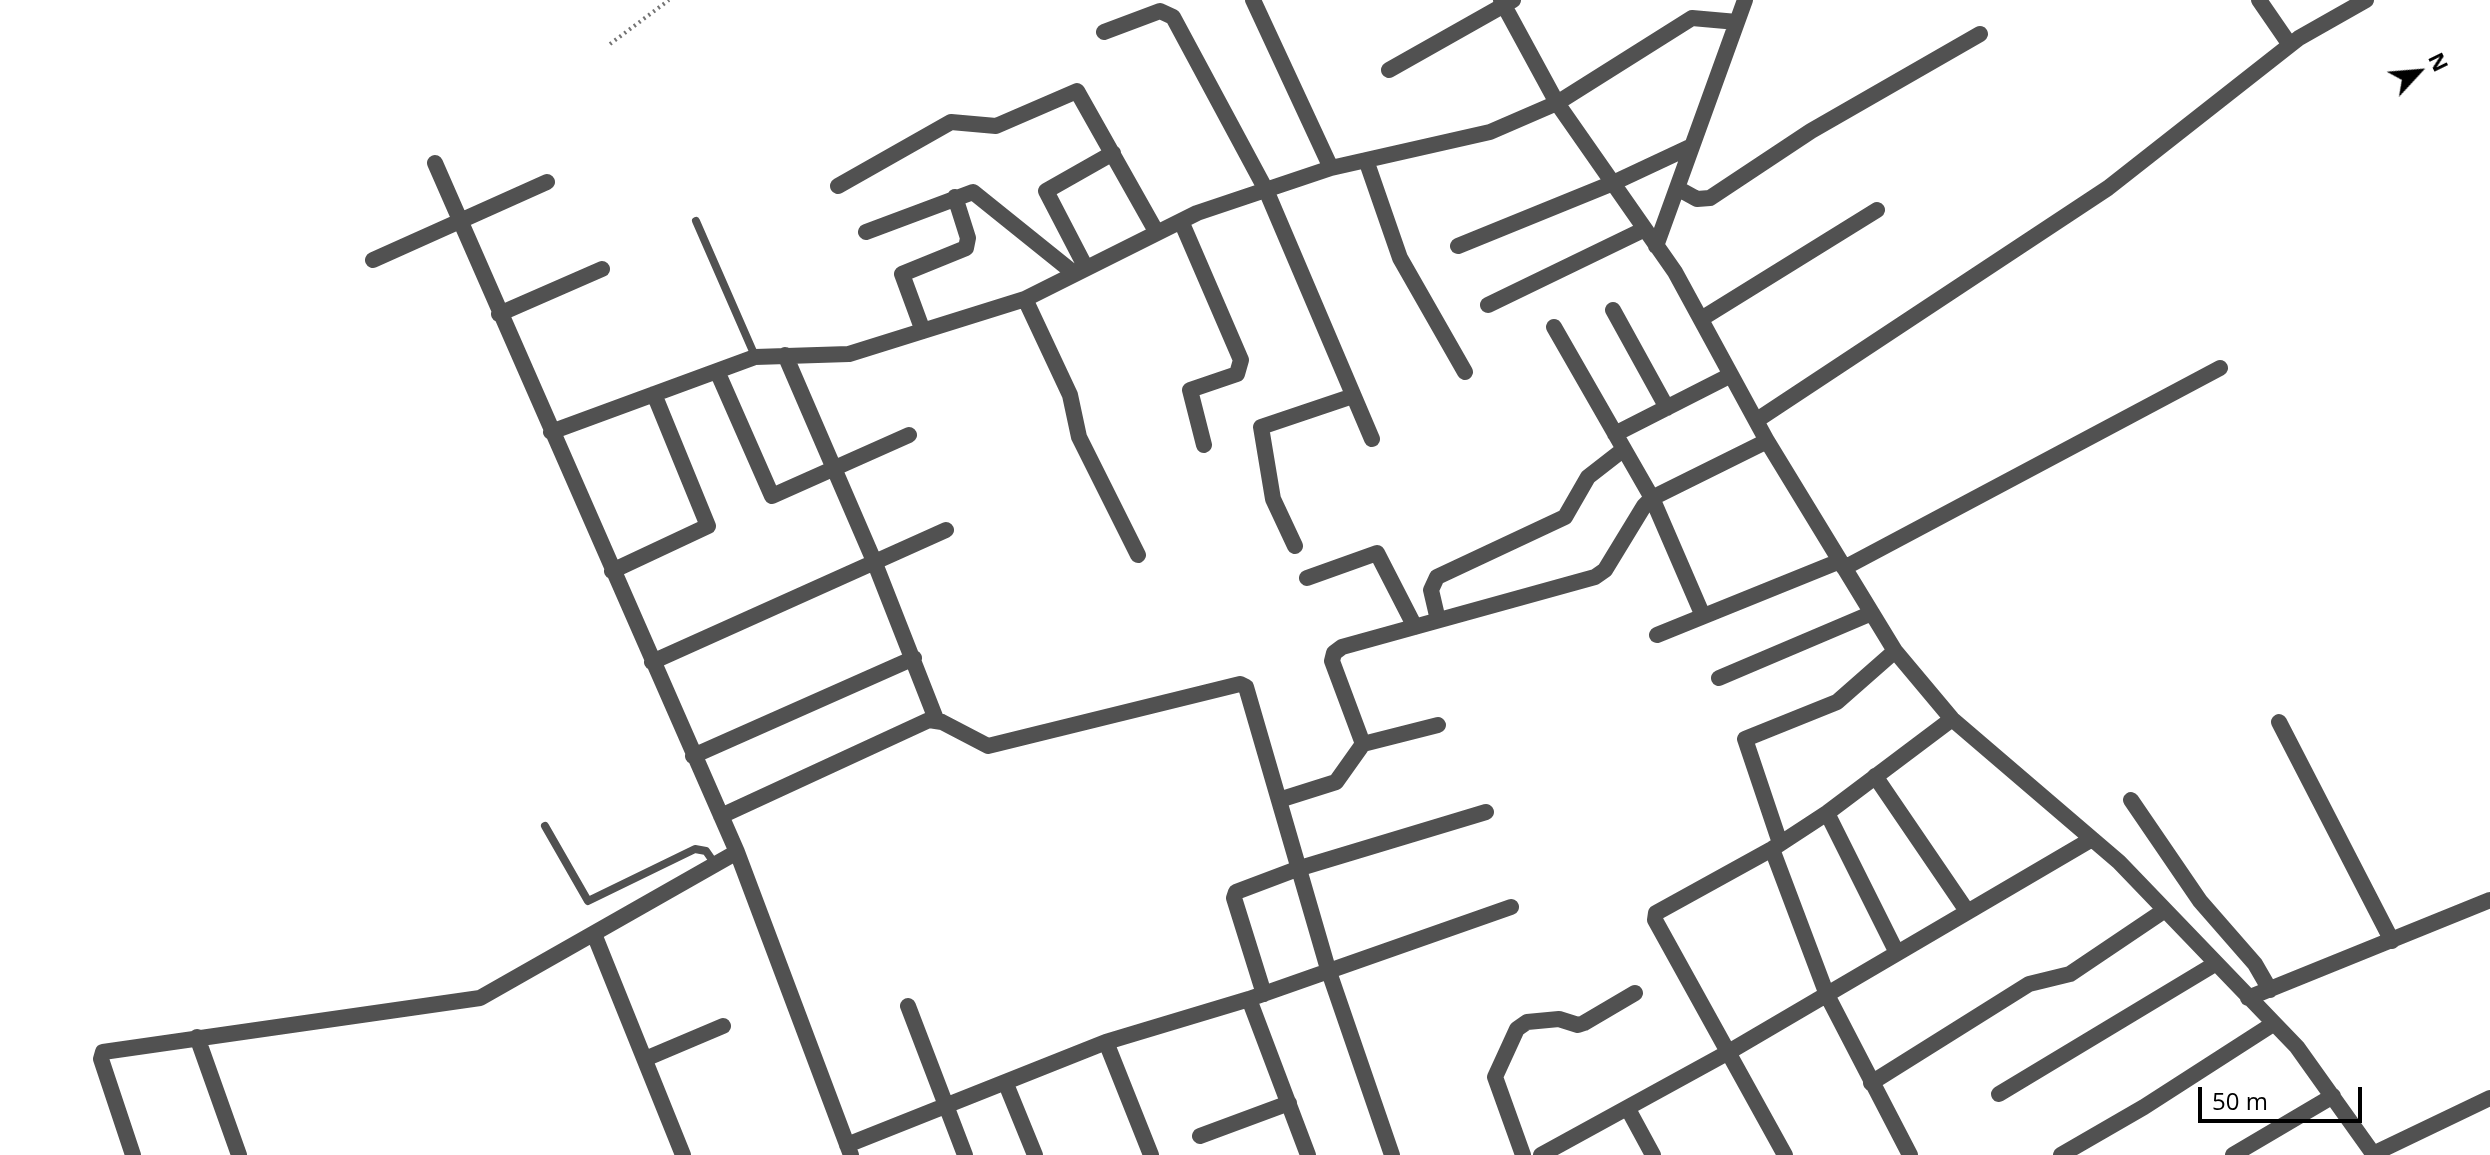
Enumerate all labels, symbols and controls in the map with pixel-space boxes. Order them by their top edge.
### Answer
north arrow [2378,32,2458,112]
text: N [2422,47,2457,76]
scale bar [2202,1071,2366,1121]
text: 50 m [2212,1084,2268,1117]

